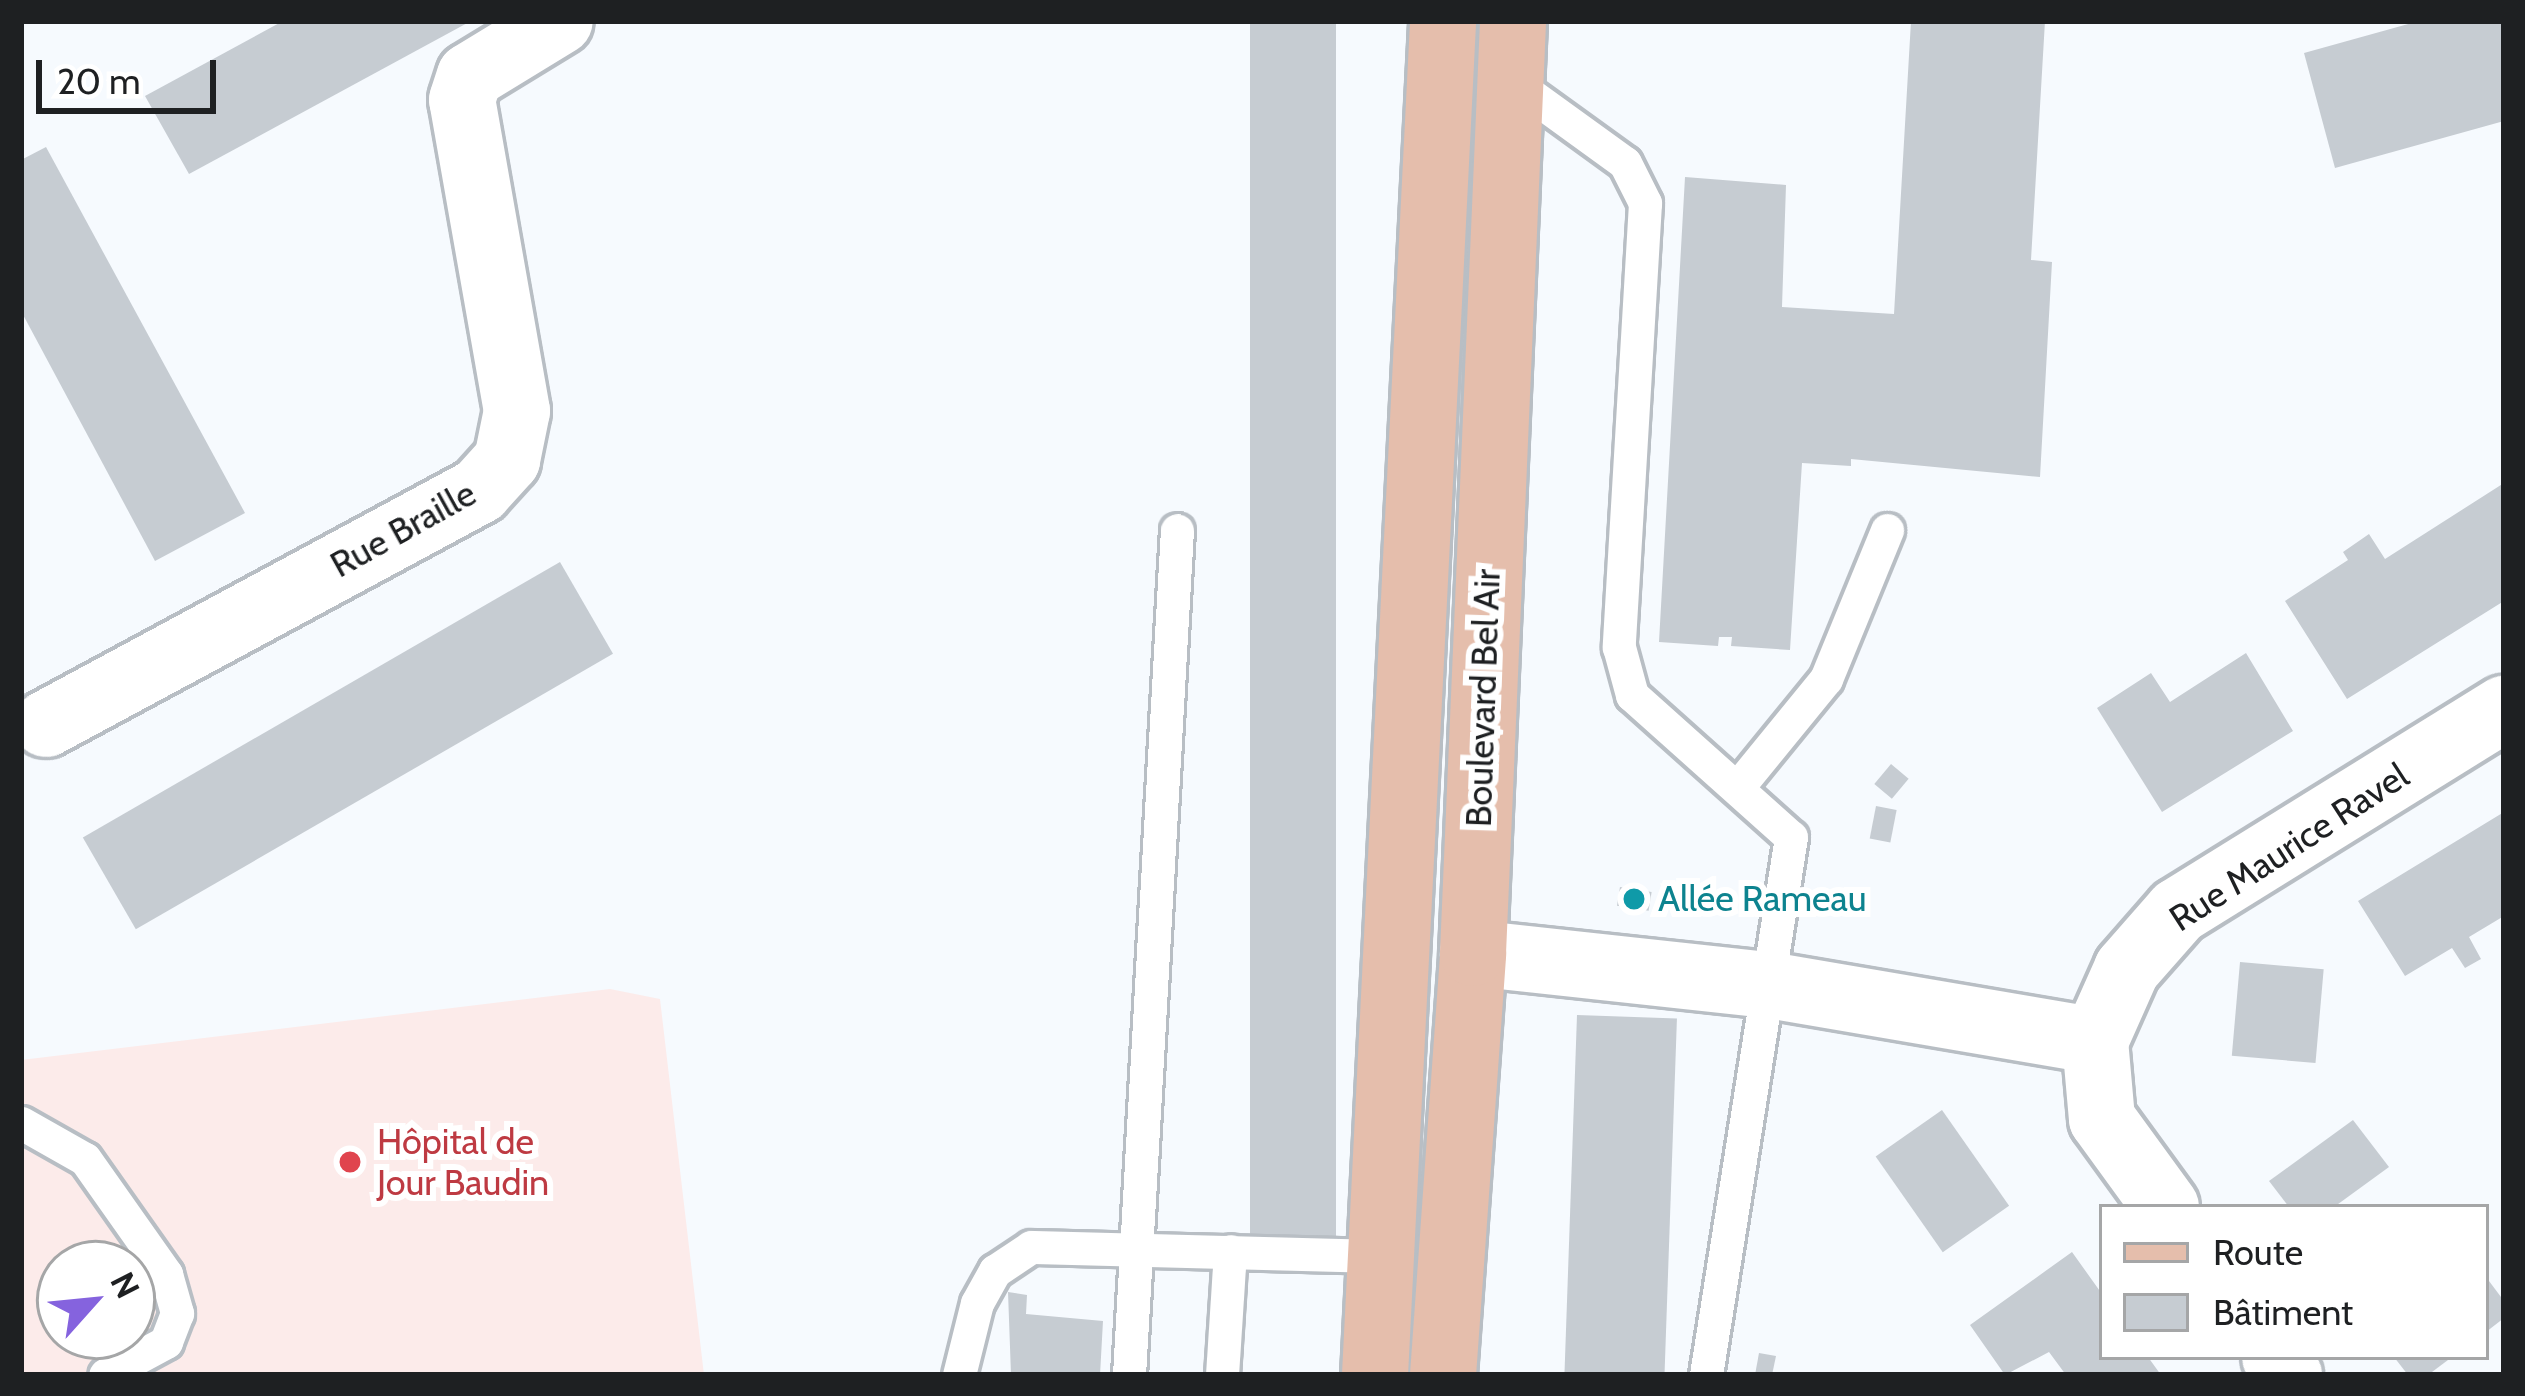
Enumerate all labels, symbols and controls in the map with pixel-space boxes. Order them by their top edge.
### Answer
scale bar [42,36,222,110]
text: 20 m [57,59,141,103]
street label: Rue Braille [323,472,483,586]
street label: Boulevard Bel Air [1457,568,1509,828]
street label: Rue Maurice Ravel [2162,754,2416,940]
place label: Allée Rameau [1658,877,1867,921]
marker: Allée Rameau [1621,886,1647,912]
place label: Hôpital de Jour Baudin [377,1119,549,1204]
marker: Hôpital de Jour Baudin [334,1146,366,1178]
legend [2099,1204,2489,1360]
text: Route [2213,1230,2303,1274]
north arrow [36,1240,156,1360]
text: N [102,1266,149,1304]
text: Bâtiment [2213,1290,2353,1334]

